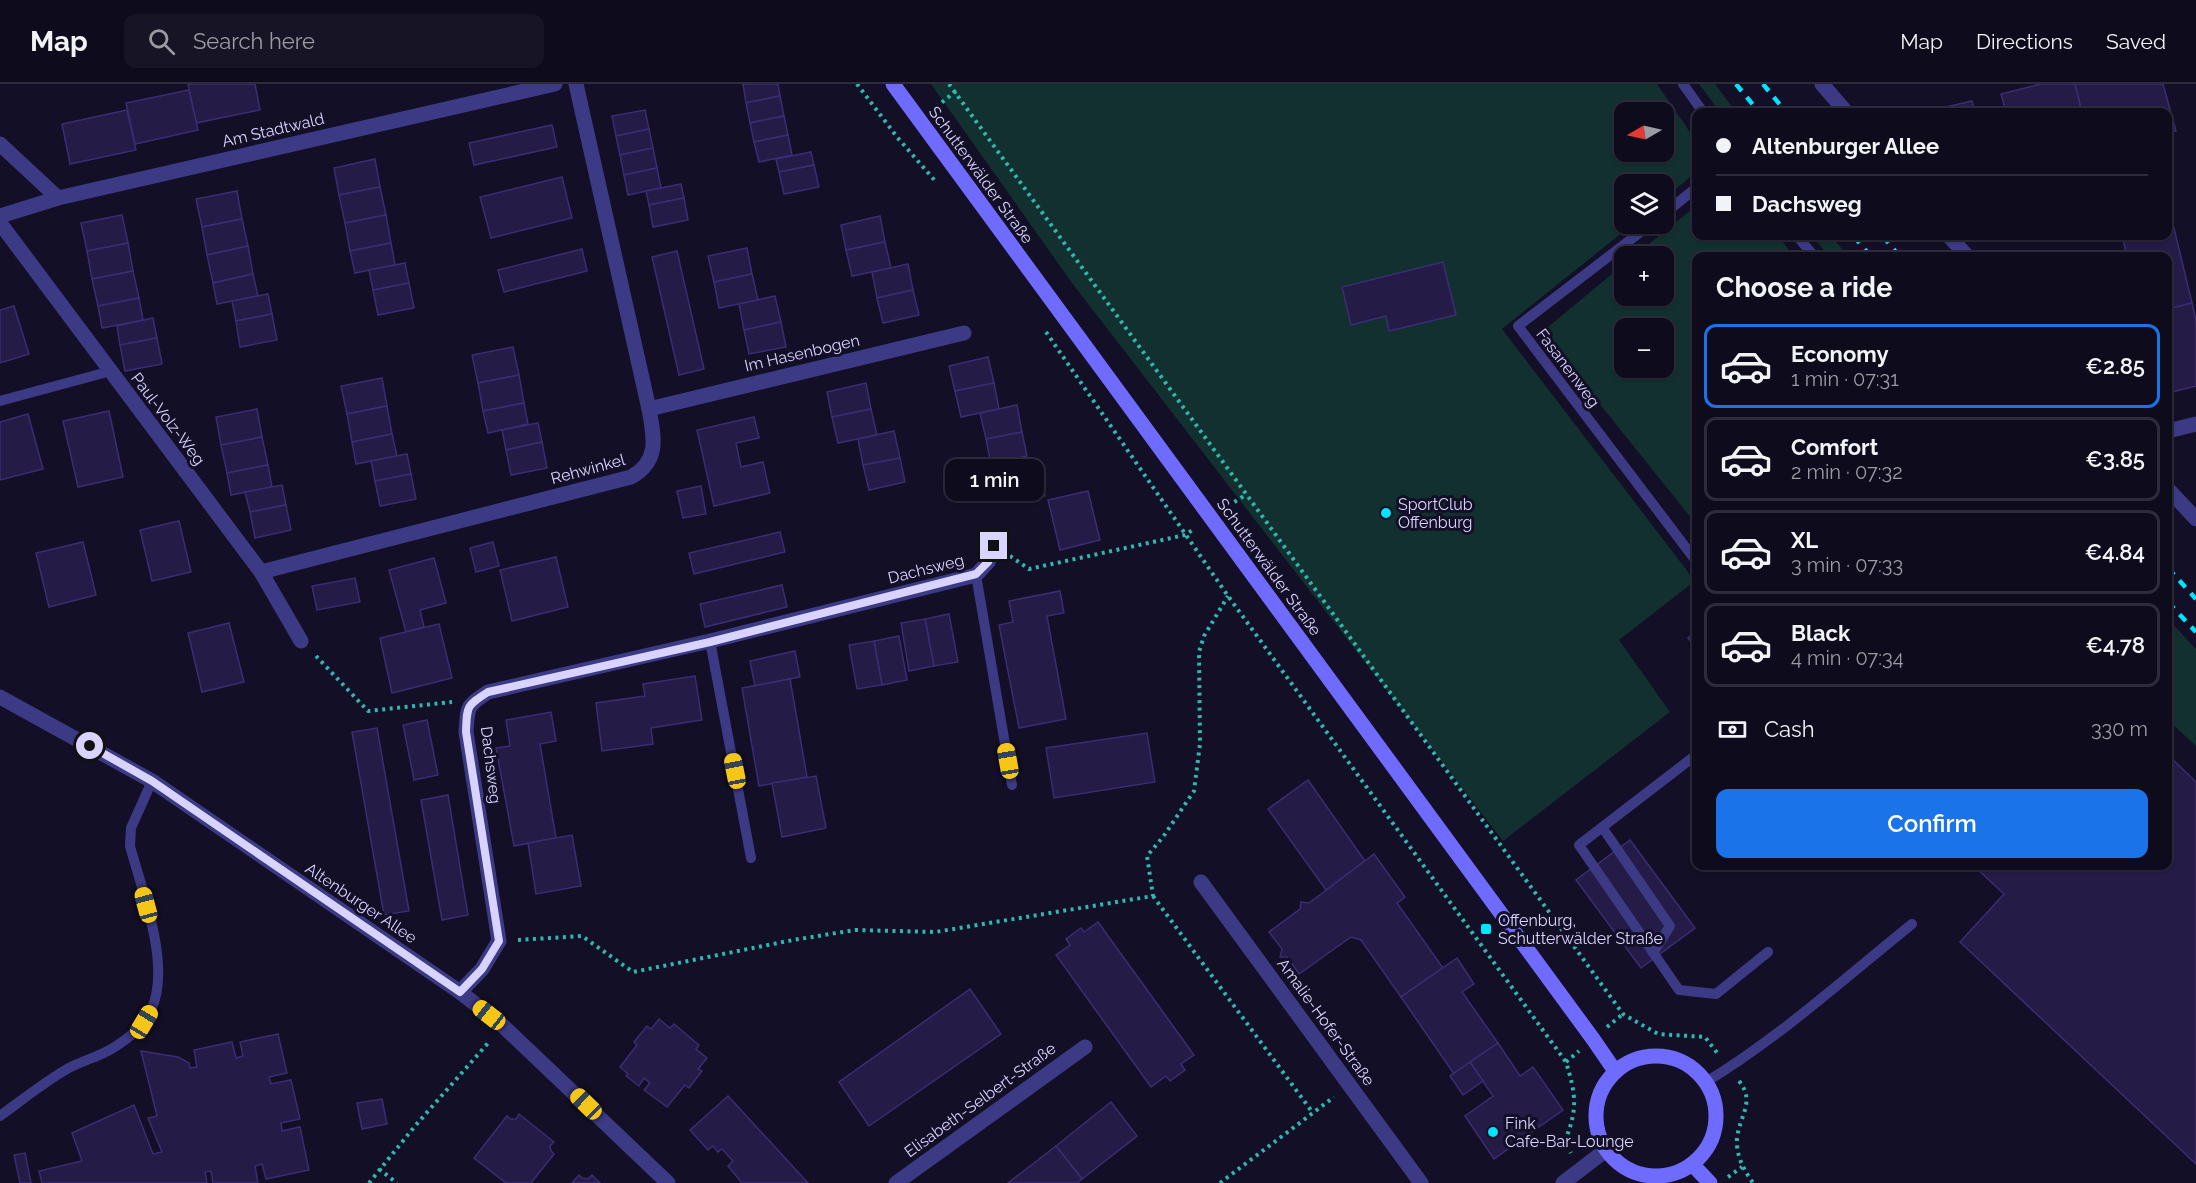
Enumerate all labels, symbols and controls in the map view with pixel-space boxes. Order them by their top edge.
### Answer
search box [124,14,544,68]
text: Map [30,25,88,58]
icon: search [145,25,178,58]
text: Search here [193,28,315,54]
text: Map [1900,29,1943,54]
text: Directions [1976,29,2073,54]
text: Saved [2106,29,2166,54]
north arrow [1614,102,1674,162]
map controls [1614,102,1674,378]
street label: Schutterwälder Straße [925,103,1037,247]
street label: Am Stadtwald [220,109,326,151]
text: Altenburger Allee [1752,133,1939,159]
button: layers [1614,174,1674,234]
text: Dachsweg [1752,191,1862,217]
button: + [1614,246,1674,306]
text: Choose a ride [1716,272,1892,303]
button: − [1614,318,1674,378]
street label: Fasanenweg [1532,325,1604,411]
street label: Im Hasenbogen [743,331,861,375]
icon: car [1719,339,1773,393]
text: Economy [1791,341,1889,367]
text: €2.85 [2085,353,2145,379]
text: 1 min · 07:31 [1791,367,1899,391]
street label: Paul-Volz-Weg [127,369,209,469]
icon: car [1719,432,1773,486]
text: Comfort [1791,434,1878,460]
text: €3.85 [2085,446,2145,472]
street label: Rehwinkel [549,450,628,488]
callout: 1 min [944,459,1044,501]
text: 2 min · 07:32 [1791,460,1903,484]
text: 1 min [970,468,1019,492]
street label: Schutterwälder Straße [1213,495,1325,639]
place label: SportClub Offenburg [1398,495,1473,532]
marker: SportClub Offenburg [1379,506,1393,520]
icon: car [1719,525,1773,579]
text: XL [1791,527,1818,553]
route end [980,532,1007,559]
text: €4.84 [2085,539,2145,565]
street label: Dachsweg [886,550,966,588]
text: 3 min · 07:33 [1791,553,1903,577]
icon: car [1719,618,1773,672]
text: Black [1791,620,1850,646]
text: €4.78 [2086,632,2145,658]
text: 4 min · 07:34 [1791,646,1904,670]
icon: cash [1716,713,1749,746]
text: Cash [1764,716,1815,742]
text: 330 m [2091,717,2148,741]
street label: Dachsweg [477,725,505,805]
route start [76,732,103,759]
car [996,742,1020,780]
car [723,752,747,790]
button: Confirm [1716,789,2148,858]
street label: Altenburger Allee [302,859,420,947]
car [133,885,159,925]
place label: Offenburg, Schutterwälder Straße [1498,911,1663,948]
marker: Offenburg, Schutterwälder Straße [1479,922,1493,936]
street label: Amalie-Hofer-Straße [1273,955,1379,1089]
car [469,997,509,1033]
car [127,1002,161,1042]
street label: Elisabeth-Selbert-Straße [901,1039,1059,1161]
car [567,1085,605,1123]
place label: Fink Cafe-Bar-Lounge [1505,1114,1634,1151]
marker: Fink Cafe-Bar-Lounge [1486,1125,1500,1139]

